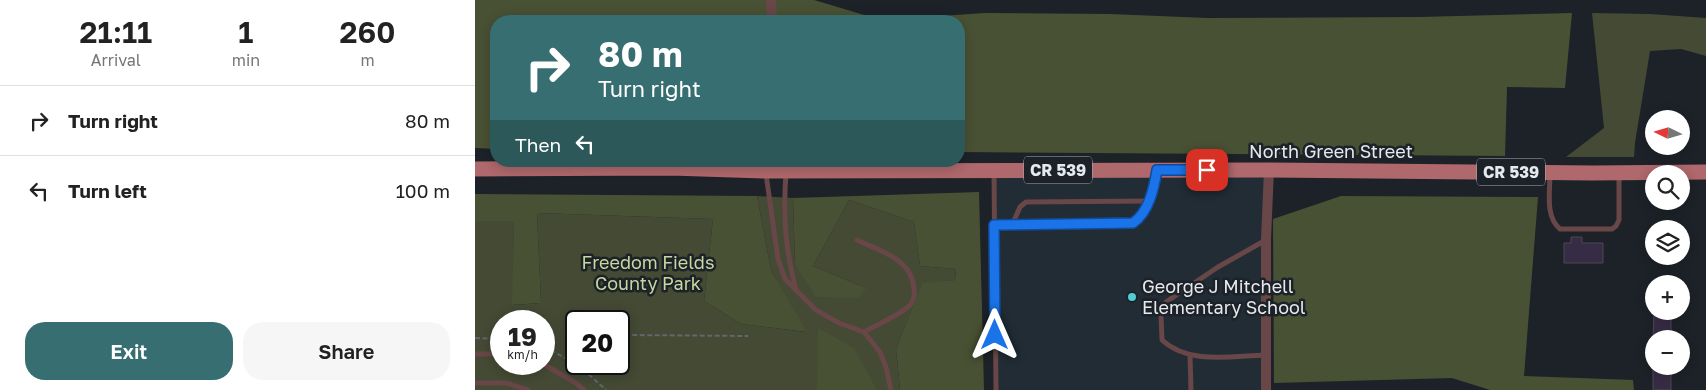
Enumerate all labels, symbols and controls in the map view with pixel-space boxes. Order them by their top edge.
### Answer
text: 21:11 [80,14,152,50]
text: 1 [238,14,253,50]
text: 260 [340,14,395,50]
text: 80 m [598,33,683,75]
icon: right [515,35,580,100]
text: Arrival [91,50,141,70]
text: min [232,50,260,70]
text: m [360,50,375,70]
text: Turn right [598,75,701,102]
icon: right [25,107,53,135]
text: Turn right [68,109,158,132]
text: 80 m [405,109,450,132]
north arrow [1645,110,1690,155]
map controls [1645,110,1690,375]
icon: left [571,130,599,158]
text: Then [515,133,561,156]
street label: North Green Street [1249,140,1413,162]
pin [1186,149,1228,191]
road number: CR 539 [1024,156,1092,184]
icon: arrive [1193,156,1221,184]
road number: CR 539 [1477,158,1545,186]
button: search [1645,165,1690,210]
icon: left [25,177,53,205]
text: Turn left [68,179,147,202]
text: 100 m [396,179,450,202]
button: layers [1645,220,1690,265]
park label: Freedom Fields County Park [582,251,714,294]
place label: George J Mitchell Elementary School [1142,275,1306,318]
button: + [1645,275,1690,320]
marker: George J Mitchell Elementary School [1126,291,1138,303]
position arrow [968,308,1020,360]
speed limit sign: 20 [565,310,630,375]
text: 19 [508,321,537,352]
button: Exit [25,322,233,380]
button: Share [243,322,450,380]
button: − [1645,330,1690,375]
text: km/h [507,347,538,362]

